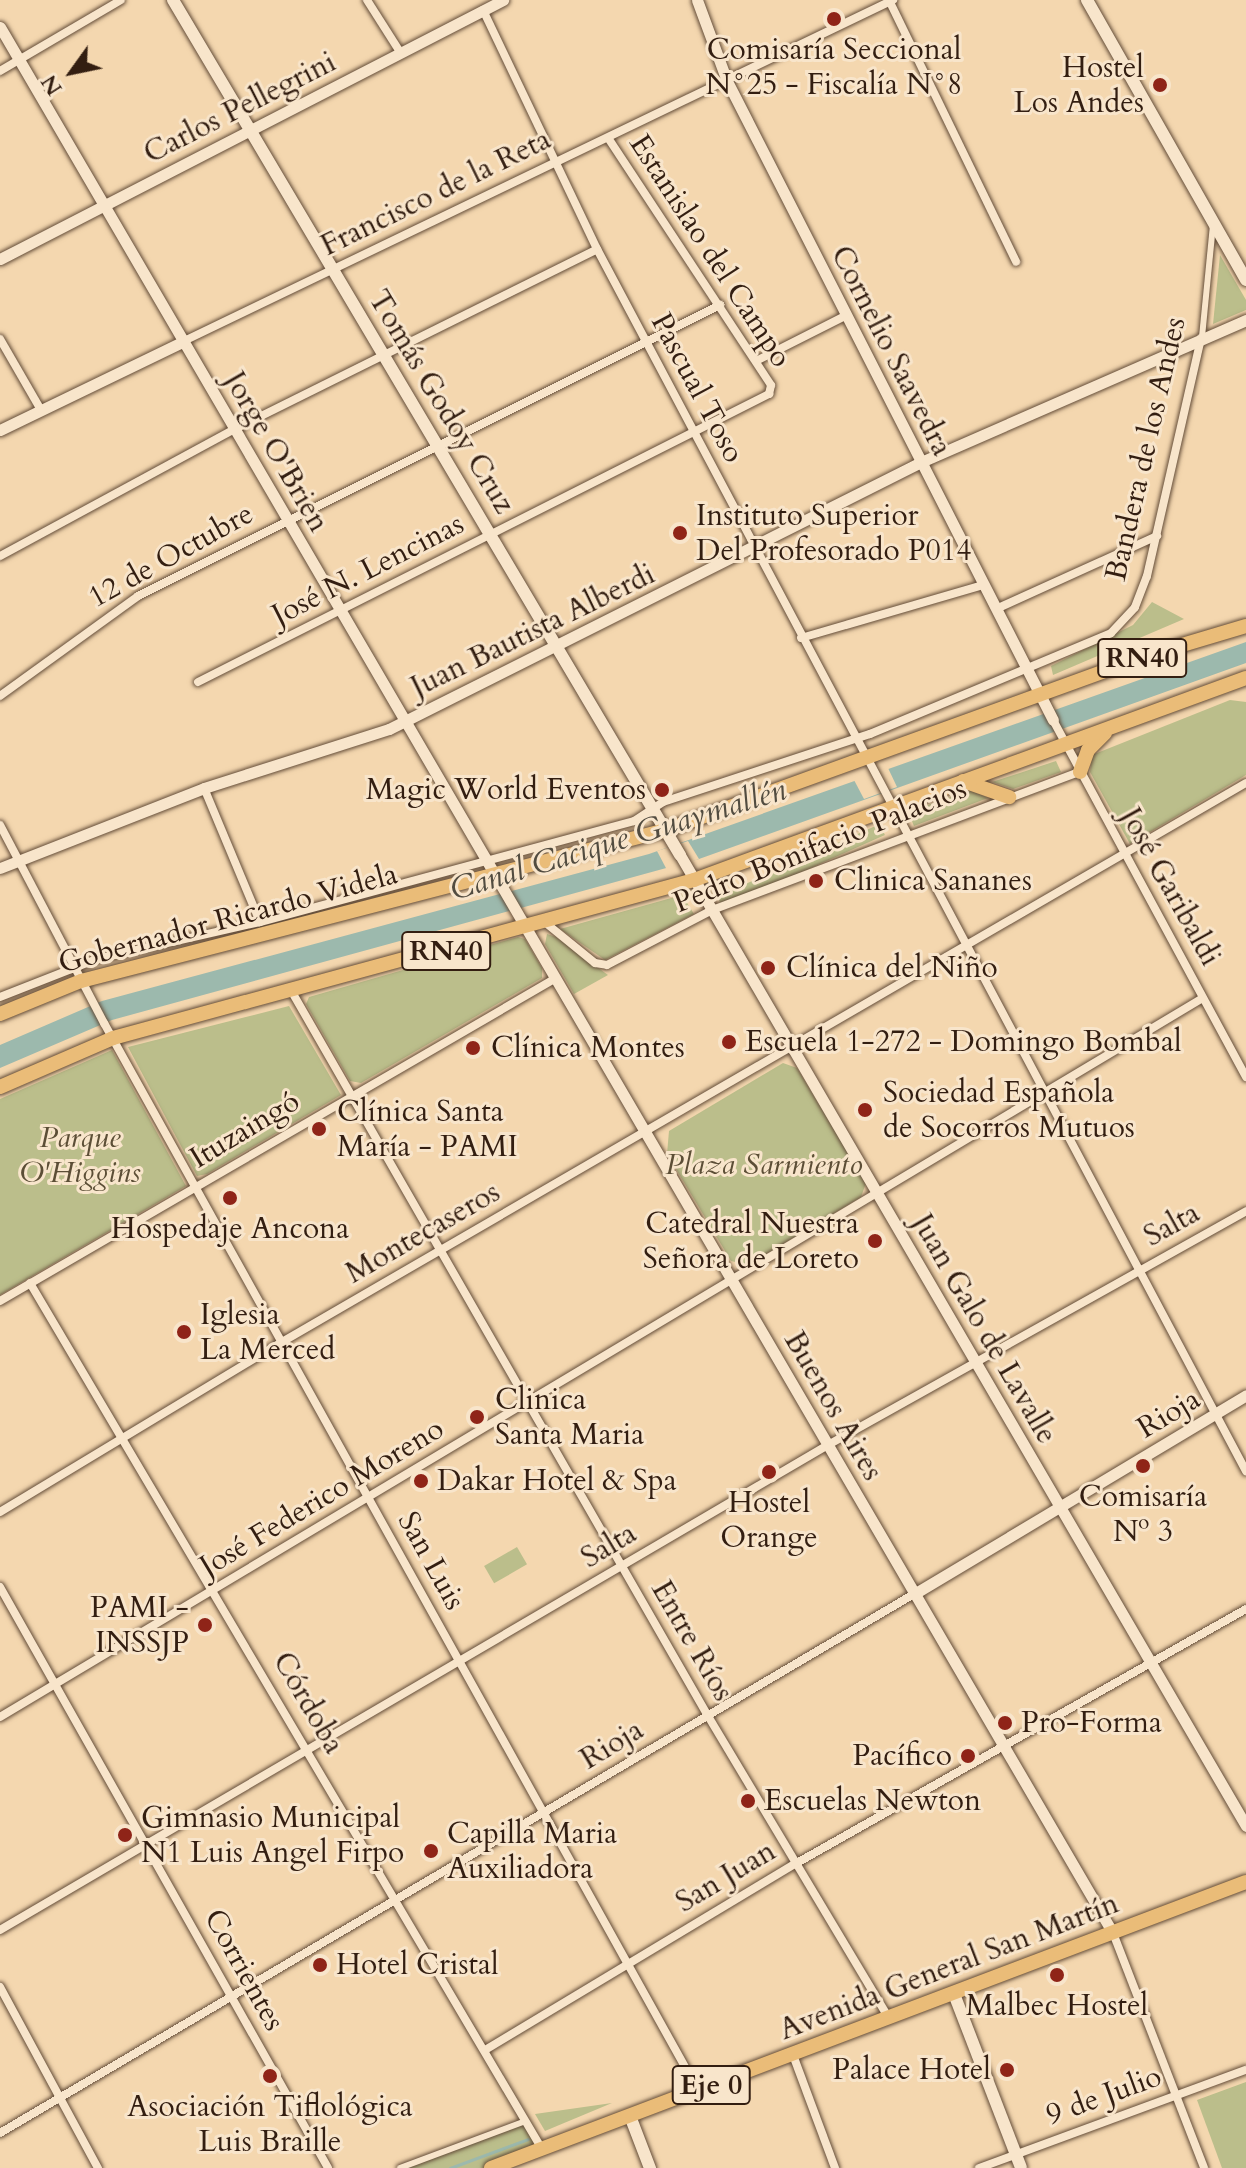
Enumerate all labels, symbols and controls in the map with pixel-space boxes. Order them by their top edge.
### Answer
marker: Comisaría Seccional N°25 - Fiscalía N°8 [825,10,843,28]
north arrow [32,32,112,112]
place label: Comisaría Seccional N°25 - Fiscalía N°8 [706,32,962,102]
street label: Carlos Pellegrini [138,44,342,172]
place label: Hostel Los Andes [1014,50,1144,120]
text: N [34,69,70,101]
marker: Hostel Los Andes [1151,76,1169,94]
street label: Francisco de la Reta [315,122,557,264]
street label: Estanislao del Campo [621,128,799,374]
street label: Cornelio Saavedra [823,240,959,462]
street label: Tomás Godoy Cruz [360,284,522,520]
street label: Pascual Toso [643,307,751,469]
street label: Bandera de los Andes [1098,314,1194,584]
street label: Jorge O'Brien [216,365,336,539]
street label: 12 de Octubre [82,496,260,616]
place label: Instituto Superior Del Profesorado P014 [696,498,972,568]
street label: José N. Lencinas [266,506,470,634]
marker: Instituto Superior Del Profesorado P014 [671,524,689,542]
street label: Juan Bautista Alberdi [405,556,661,706]
road number: RN40 [1096,634,1188,682]
water label: Canal Cacique Guaymallén [445,771,791,909]
street label: Pedro Bonifacio Palacios [668,771,972,921]
place label: Magic World Eventos [366,772,646,808]
marker: Magic World Eventos [653,781,671,799]
street label: José Garibaldi [1112,802,1228,972]
street label: Gobernador Ricardo Videla [55,856,401,982]
place label: Clinica Sananes [834,863,1032,899]
marker: Clinica Sananes [805,870,827,892]
road number: RN40 [400,927,492,975]
place label: Clínica del Niño [786,950,998,986]
marker: Clínica del Niño [757,957,779,979]
place label: Escuela 1-272 - Domingo Bombal [745,1024,1182,1060]
place label: Clínica Montes [491,1030,685,1066]
marker: Escuela 1-272 - Domingo Bombal [720,1033,738,1051]
marker: Clínica Montes [462,1037,484,1059]
place label: Sociedad Española de Socorros Mutuos [883,1075,1135,1146]
street label: Ituzaingó [184,1083,306,1177]
place label: Clínica Santa María - PAMI [337,1094,518,1164]
marker: Sociedad Española de Socorros Mutuos [854,1099,876,1121]
marker: Clínica Santa María - PAMI [308,1118,330,1140]
park label: Parque O'Higgins [19,1120,141,1190]
park label: Plaza Sarmiento [665,1147,863,1183]
street label: Montecaseros [339,1174,507,1292]
marker: Hospedaje Ancona [221,1189,239,1207]
street label: Salta [1138,1195,1206,1255]
place label: Catedral Nuestra Señora de Loreto [643,1206,859,1276]
street label: Juan Galo de Lavalle [904,1208,1064,1450]
place label: Hospedaje Ancona [111,1211,349,1247]
marker: Catedral Nuestra Señora de Loreto [866,1232,884,1250]
place label: Iglesia La Merced [200,1297,335,1368]
marker: Iglesia La Merced [175,1323,193,1341]
street label: Buenos Aires [776,1325,890,1487]
street label: Rioja [1131,1381,1207,1447]
place label: Clinica Santa Maria [495,1382,644,1452]
marker: Clinica Santa Maria [466,1406,488,1428]
street label: José Federico Moreno [194,1411,450,1585]
marker: Comisaría Nº 3 [1134,1457,1152,1475]
place label: Dakar Hotel & Spa [437,1463,677,1499]
marker: Hostel Orange [760,1463,778,1481]
marker: Dakar Hotel & Spa [412,1472,430,1490]
place label: Comisaría Nº 3 [1079,1479,1207,1550]
place label: Hostel Orange [720,1485,818,1556]
street label: San Luis [390,1506,472,1616]
street label: Salta [575,1516,643,1576]
street label: Entre Ríos [643,1574,741,1708]
place label: PAMI - INSSJP [90,1590,189,1660]
marker: PAMI - INSSJP [196,1616,214,1634]
street label: Córdoba [265,1646,351,1760]
place label: Pro-Forma [1021,1705,1162,1741]
street label: Rioja [574,1712,650,1778]
marker: Pro-Forma [996,1714,1014,1732]
place label: Pacífico [852,1738,952,1774]
marker: Pacífico [959,1747,977,1765]
place label: Escuelas Newton [764,1783,981,1819]
marker: Escuelas Newton [739,1792,757,1810]
place label: Gimnasio Municipal N1 Luis Angel Firpo [141,1800,404,1870]
place label: Capilla Maria Auxiliadora [447,1816,617,1886]
marker: Gimnasio Municipal N1 Luis Angel Firpo [116,1826,134,1844]
street label: San Juan [670,1833,782,1921]
marker: Capilla Maria Auxiliadora [422,1842,440,1860]
street label: Avenida General San Martín [774,1886,1124,2048]
street label: Corrientes [196,1903,292,2037]
place label: Hotel Cristal [336,1947,499,1983]
marker: Hotel Cristal [311,1956,329,1974]
marker: Malbec Hostel [1048,1966,1066,1984]
place label: Malbec Hostel [966,1988,1148,2024]
place label: Palace Hotel [832,2052,991,2088]
street label: 9 de Julio [1041,2059,1167,2133]
road number: Eje 0 [671,2061,751,2109]
marker: Palace Hotel [998,2061,1016,2079]
marker: Asociación Tiflológica Luis Braille [261,2067,279,2085]
place label: Asociación Tiflológica Luis Braille [127,2089,413,2160]

